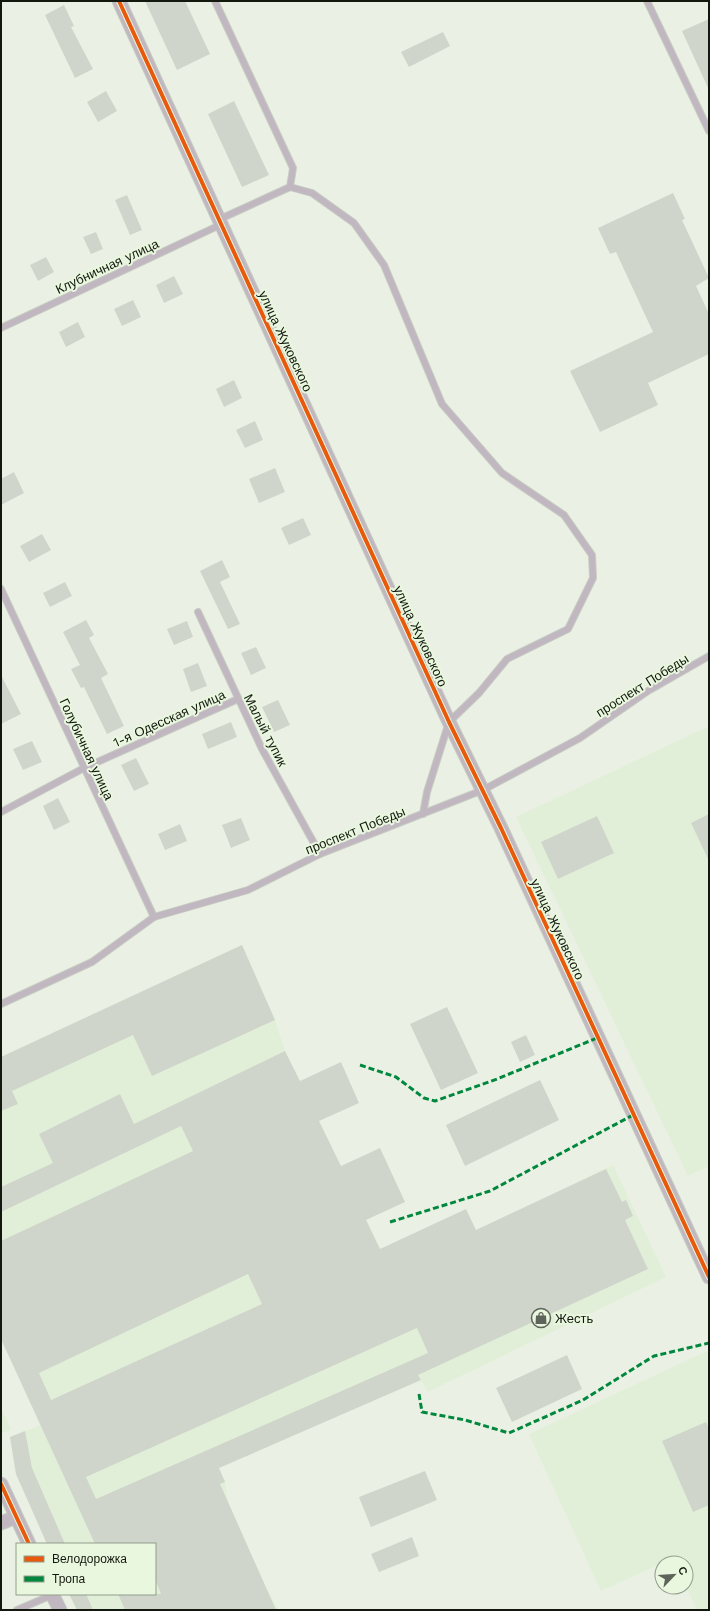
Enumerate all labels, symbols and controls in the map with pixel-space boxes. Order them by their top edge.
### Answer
street label: Клубничная улица [53,236,162,297]
street label: улица Жуковского [256,288,316,394]
street label: улица Жуковского [391,583,451,689]
street label: проспект Победы [593,651,691,720]
street label: 1-я Одесская улица [111,687,228,750]
street label: Малый тупик [241,691,290,769]
street label: Голубичная улица [56,696,117,803]
street label: проспект Победы [303,804,407,857]
street label: улица Жуковского [528,876,588,982]
shop icon: Жесть [530,1307,552,1329]
place label: Жесть [555,1311,594,1326]
legend [16,1543,156,1595]
text: Велодорожка [52,1552,127,1566]
north arrow [654,1555,694,1595]
text: С [675,1565,690,1577]
text: Тропа [52,1572,86,1586]

